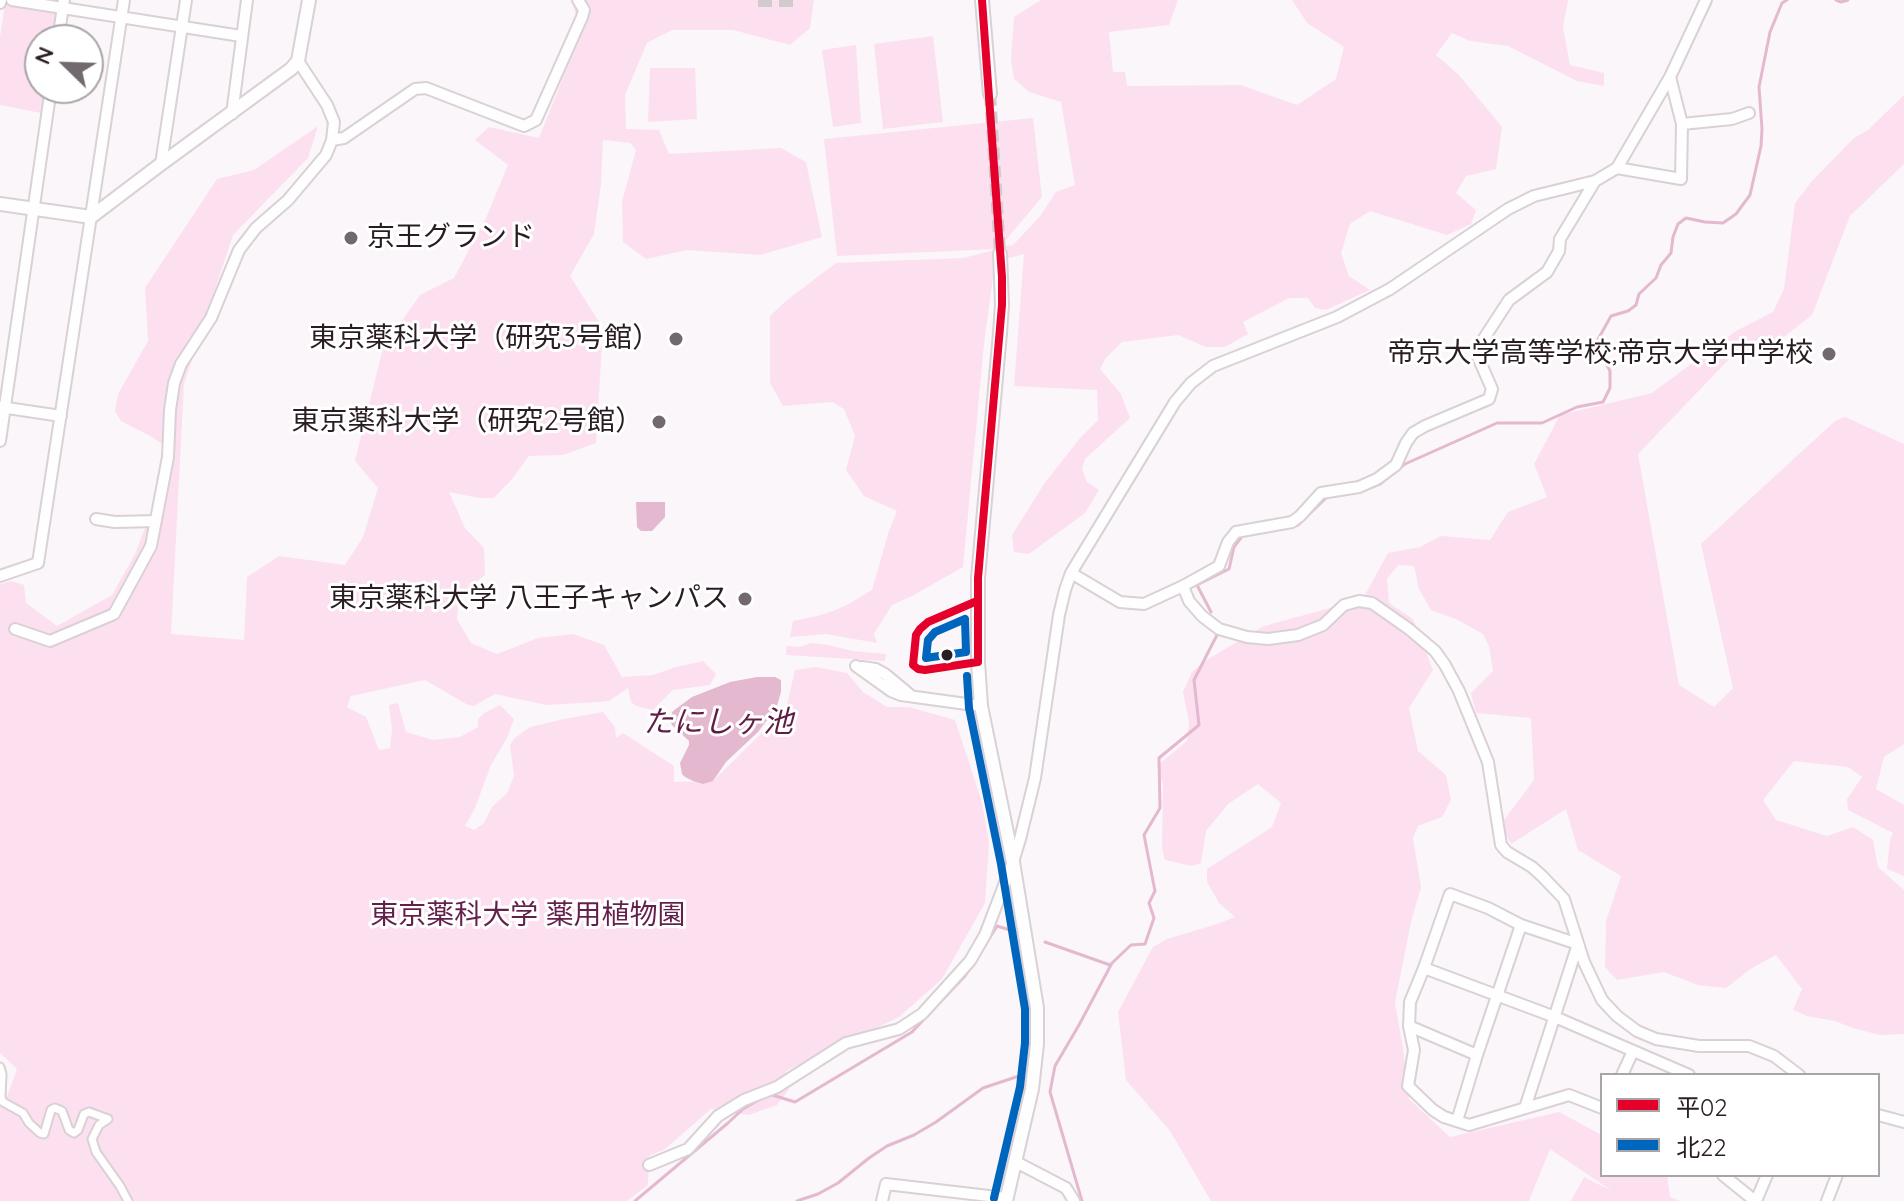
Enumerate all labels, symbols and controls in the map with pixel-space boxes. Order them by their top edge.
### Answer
north arrow [24,24,104,104]
text: N [28,42,60,68]
place label: 京王グランド [367,221,535,255]
marker: 京王グランド [342,229,360,247]
place label: 東京薬科大学（研究3号館） [309,322,660,356]
marker: 東京薬科大学（研究3号館） [667,330,685,348]
place label: 帝京大学高等学校;帝京大学中学校 [1387,337,1813,371]
marker: 帝京大学高等学校;帝京大学中学校 [1820,345,1838,363]
place label: 東京薬科大学（研究2号館） [291,405,643,439]
marker: 東京薬科大学（研究2号館） [650,413,668,431]
place label: 東京薬科大学 八王子キャンパス [329,582,729,616]
marker: 東京薬科大学 八王子キャンパス [736,590,754,608]
unlabelled marker [939,647,955,663]
water label: たにしヶ池 [643,705,793,741]
park label: 東京薬科大学 薬用植物園 [370,899,686,933]
legend [1600,1073,1880,1177]
text: 平02 [1676,1092,1728,1122]
text: 北22 [1676,1132,1727,1162]

